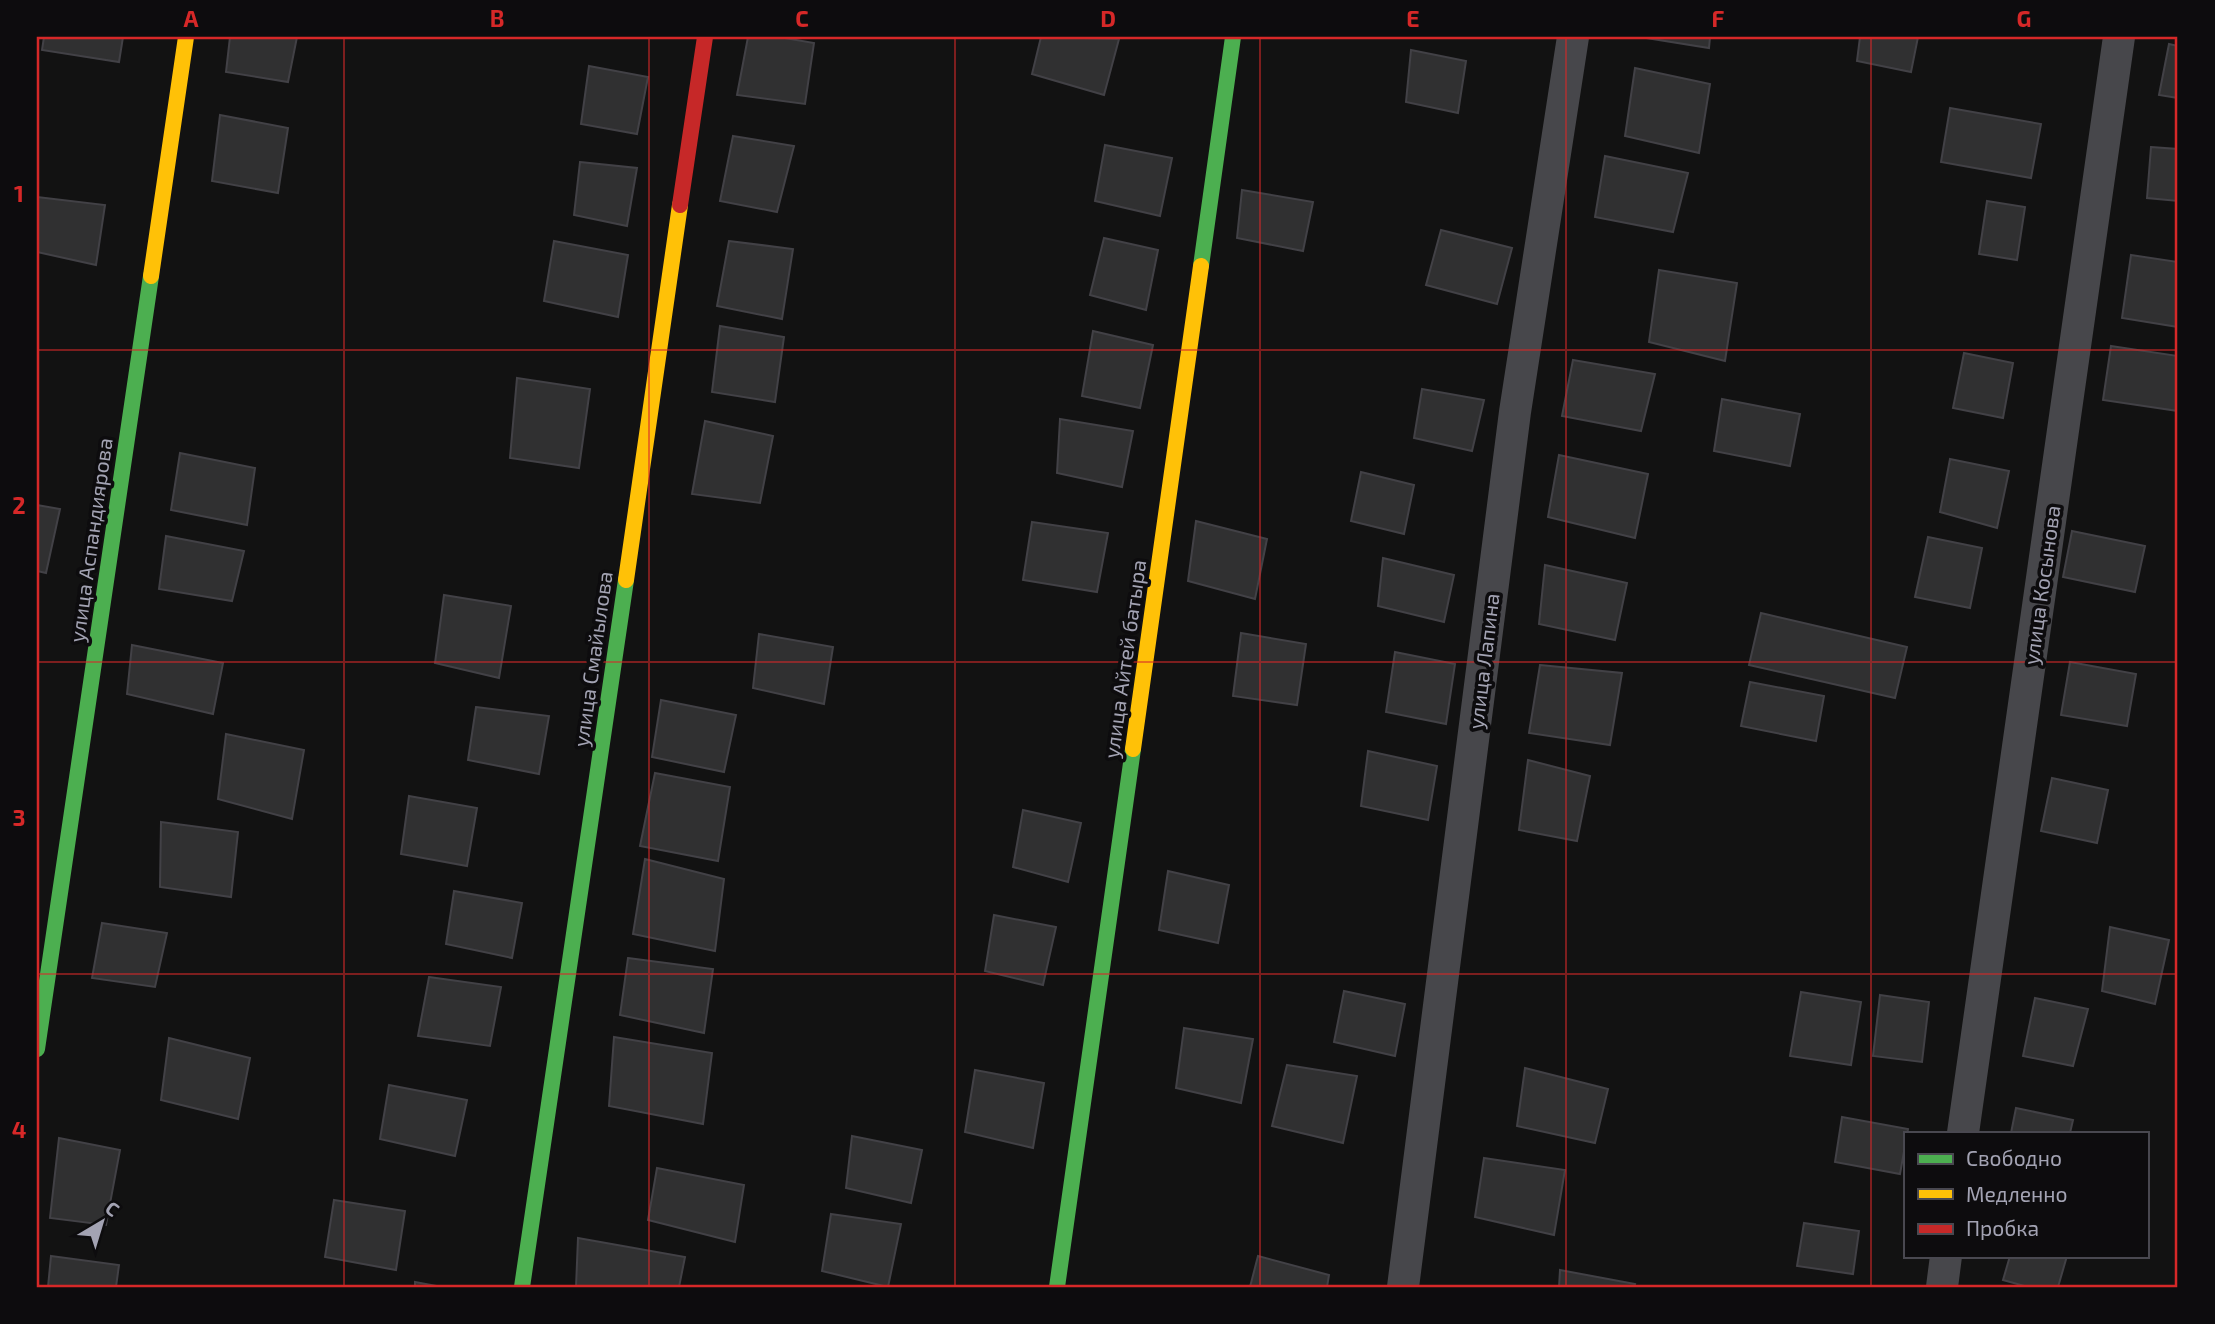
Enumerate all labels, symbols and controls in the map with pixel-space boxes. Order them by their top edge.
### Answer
text: A [183,4,199,32]
text: B [490,4,504,32]
text: C [795,4,809,32]
text: D [1100,4,1116,32]
text: E [1406,4,1420,32]
text: F [1712,4,1725,32]
text: G [2017,4,2031,32]
text: 1 [14,179,24,207]
street label: улица Аспандиярова [63,436,118,644]
text: 2 [12,491,26,519]
street label: улица Косынова [2017,504,2066,666]
street label: улица Айтей батыра [1098,558,1151,760]
street label: улица Смайылова [567,570,618,749]
street label: улица Лапина [1462,592,1505,731]
text: 3 [12,803,26,831]
text: 4 [12,1115,26,1143]
legend [1904,1132,2148,1258]
text: Свободно [1966,1145,2062,1170]
text: Медленно [1966,1181,2068,1206]
north arrow [66,1188,136,1258]
text: С [101,1196,124,1221]
text: Пробка [1966,1215,2039,1240]

